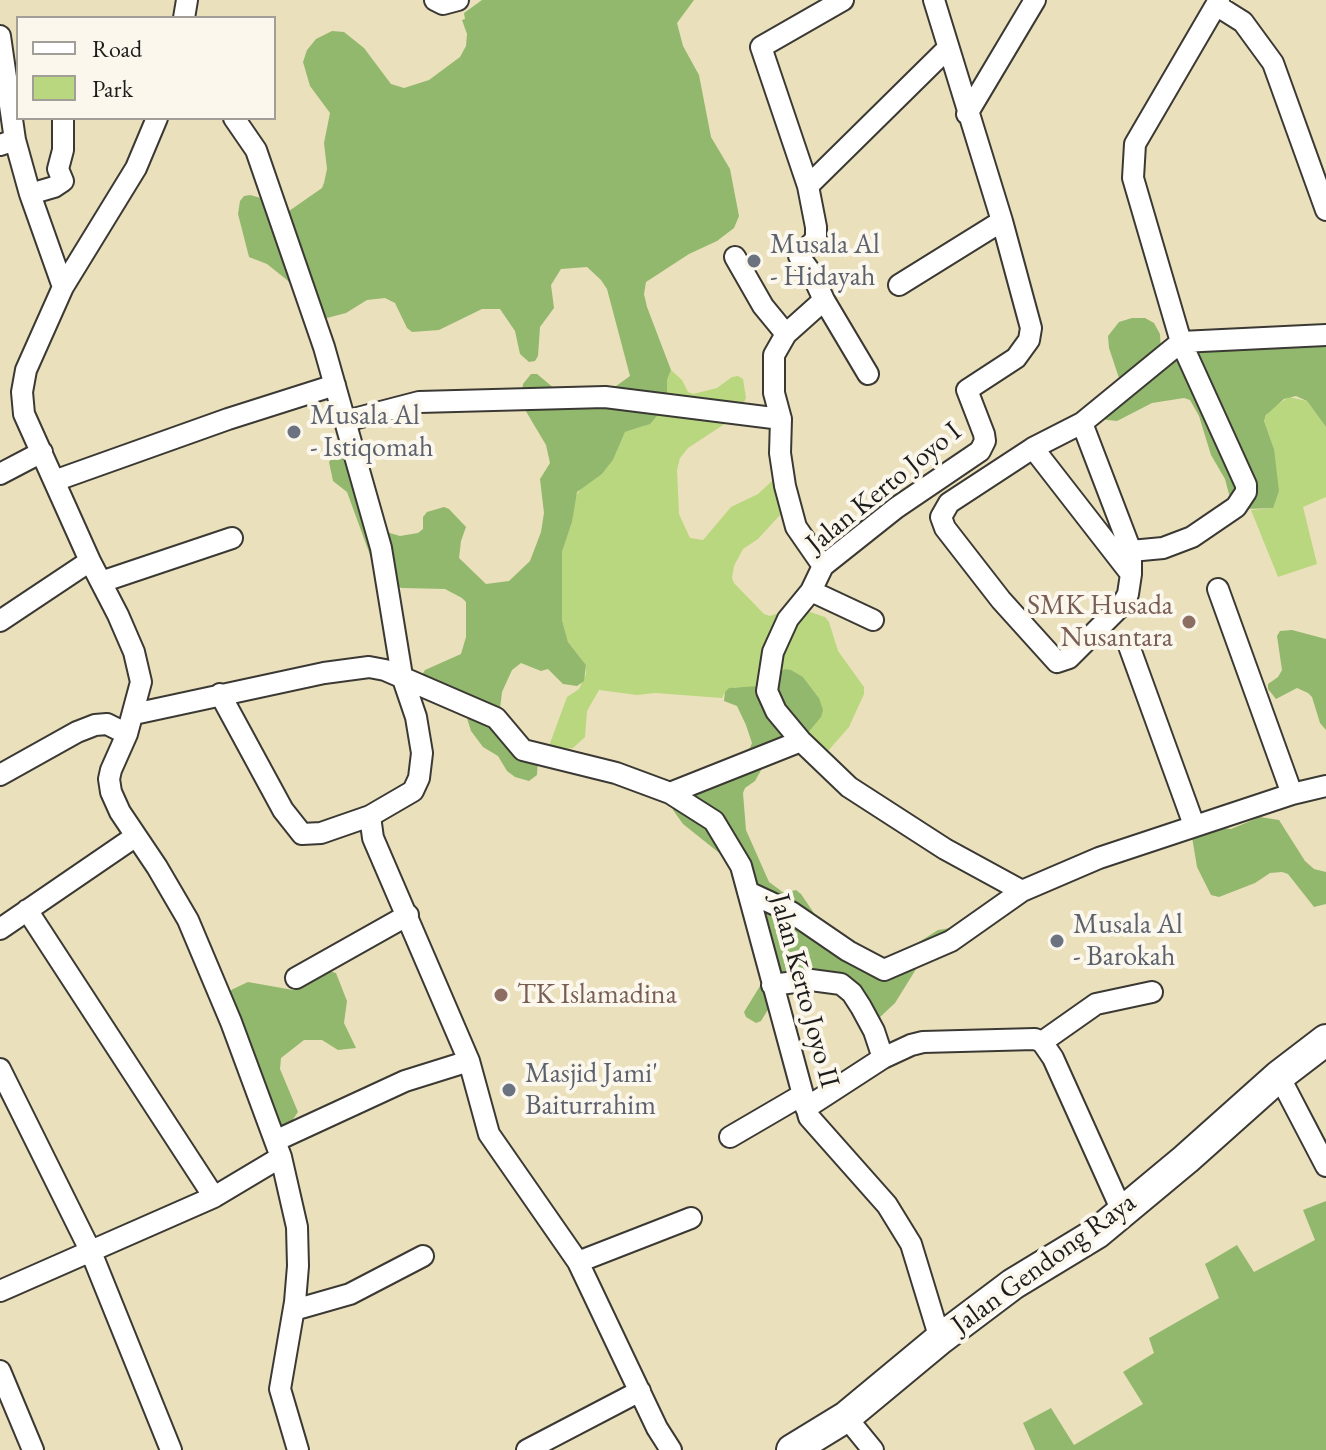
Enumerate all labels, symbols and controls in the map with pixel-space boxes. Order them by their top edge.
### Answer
legend [16,16,276,120]
text: Road [92,33,142,64]
text: Park [92,73,133,104]
place label: Musala Al - Hidayah [770,228,880,294]
marker: Musala Al - Hidayah [745,252,763,270]
place label: Musala Al - Istiqomah [310,399,433,465]
street label: Jalan Kerto Joyo I [800,415,968,561]
marker: Musala Al - Istiqomah [285,423,303,441]
place label: SMK Husada Nusantara [1027,589,1173,655]
marker: SMK Husada Nusantara [1180,613,1198,631]
street label: Jalan Kerto Joyo II [762,890,846,1092]
place label: Musala Al - Barokah [1073,908,1183,974]
marker: Musala Al - Barokah [1048,932,1066,950]
place label: TK Islamadina [517,978,677,1012]
marker: TK Islamadina [492,986,510,1004]
place label: Masjid Jami' Baiturrahim [525,1057,658,1123]
marker: Masjid Jami' Baiturrahim [500,1081,518,1099]
street label: Jalan Gendong Raya [945,1186,1143,1342]

